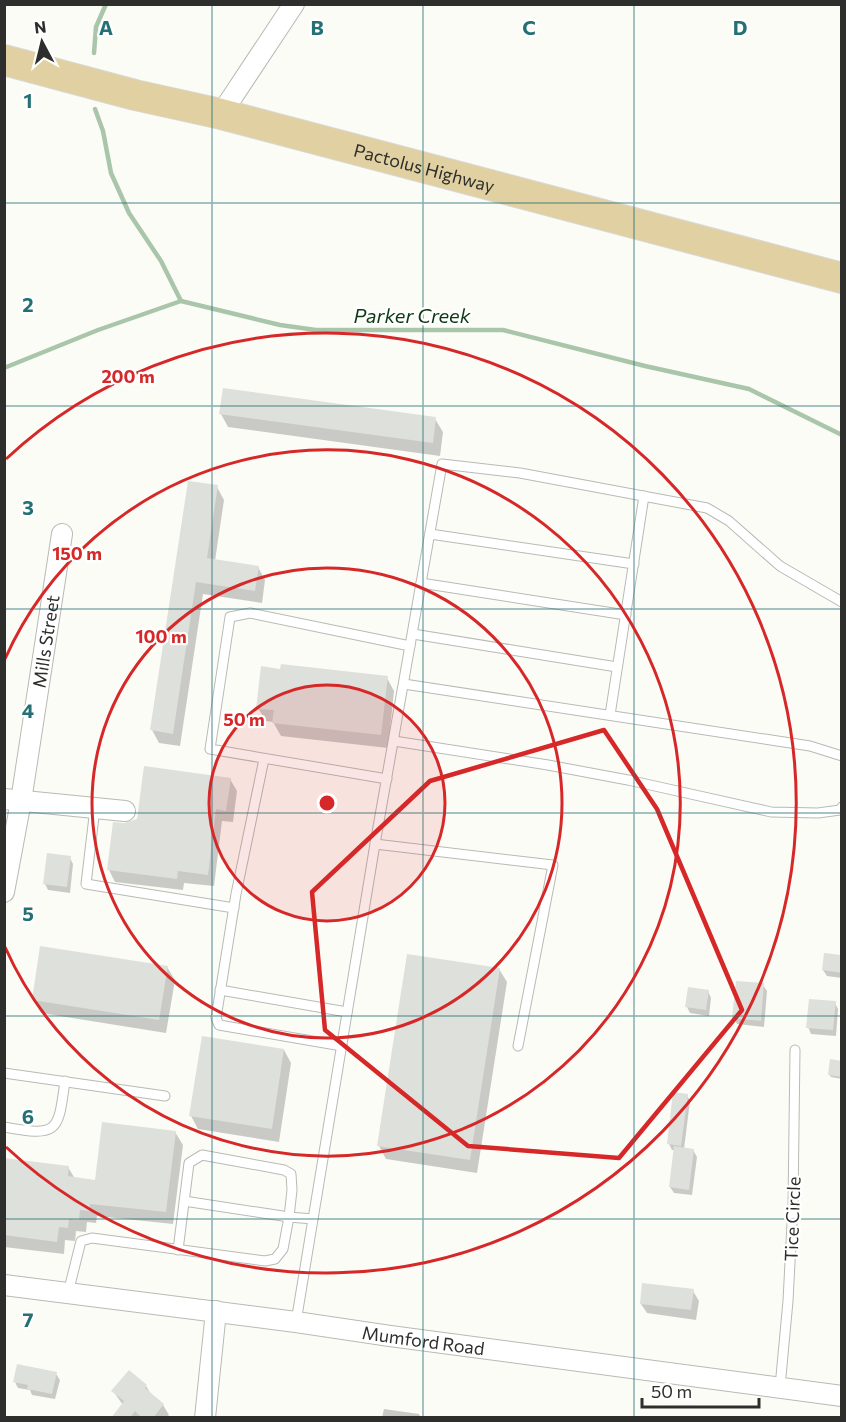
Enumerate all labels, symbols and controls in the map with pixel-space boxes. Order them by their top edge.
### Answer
north arrow [12,12,72,72]
text: A [99,15,113,39]
text: B [310,15,324,39]
text: C [522,15,536,39]
text: D [733,15,747,39]
text: N [33,16,47,37]
text: 1 [23,88,33,112]
street label: Pactolus Highway [352,139,497,197]
text: 2 [22,292,34,316]
water label: Parker Creek [353,303,472,327]
text: 200 m [101,365,155,387]
text: 3 [22,495,34,519]
text: 150 m [52,542,102,564]
street label: Mills Street [28,593,63,689]
text: 100 m [135,625,187,647]
text: 4 [22,698,34,722]
text: 50 m [223,708,265,730]
centre of rings [317,793,337,813]
text: 5 [22,901,34,925]
text: 6 [22,1104,34,1128]
street label: Tice Circle [780,1176,804,1262]
text: 7 [23,1307,34,1331]
street label: Mumford Road [361,1321,486,1359]
scale bar [642,1371,759,1409]
text: 50 m [651,1380,692,1402]

